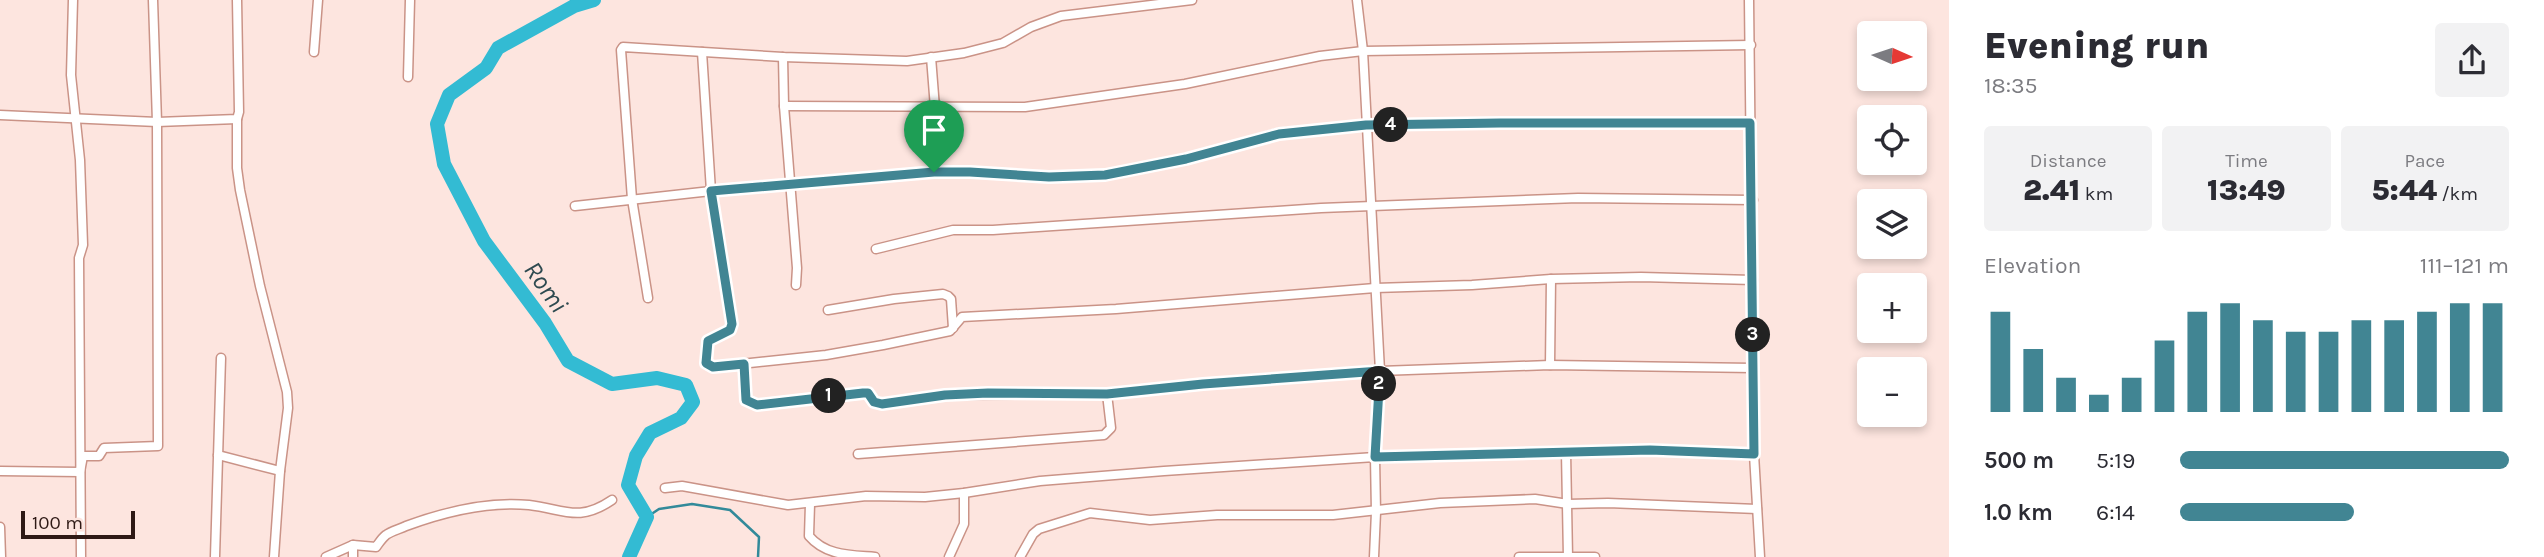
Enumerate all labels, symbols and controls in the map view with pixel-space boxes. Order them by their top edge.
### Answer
north arrow [1857,21,1927,91]
map controls [1857,21,1927,427]
text: Evening run [1984,23,2209,68]
button: share [2435,23,2509,97]
text: 18:35 [1984,72,2038,99]
pin [904,100,964,172]
button: locate [1857,105,1927,175]
pin: 4 [1374,108,1408,142]
icon: arrive [915,111,953,149]
text: 4 [1385,113,1396,135]
text: Distance [2030,150,2107,172]
text: Time [2225,150,2268,172]
text: Pace [2405,150,2445,172]
text: 2.41 [2023,172,2080,208]
text: 13:49 [2207,172,2286,208]
text: 5:44 [2372,172,2437,208]
text: km [2080,183,2113,205]
text: /km [2437,183,2478,205]
button: layers [1857,189,1927,259]
text: Elevation [1984,252,2081,279]
text: 111–121 m [2420,252,2509,279]
water label: Romi [517,255,575,319]
button: + [1857,273,1927,343]
pin: 3 [1736,318,1770,352]
text: 3 [1747,323,1758,345]
button: − [1857,357,1927,427]
pin: 2 [1362,366,1396,402]
text: 2 [1373,372,1384,394]
pin: 1 [812,378,846,414]
text: 1 [825,384,832,406]
text: 500 m [1984,447,2054,474]
text: 5:19 [2096,447,2135,474]
text: 1.0 km [1984,499,2053,526]
text: 6:14 [2096,499,2135,526]
scale bar [21,508,135,540]
text: 100 m [32,512,83,534]

